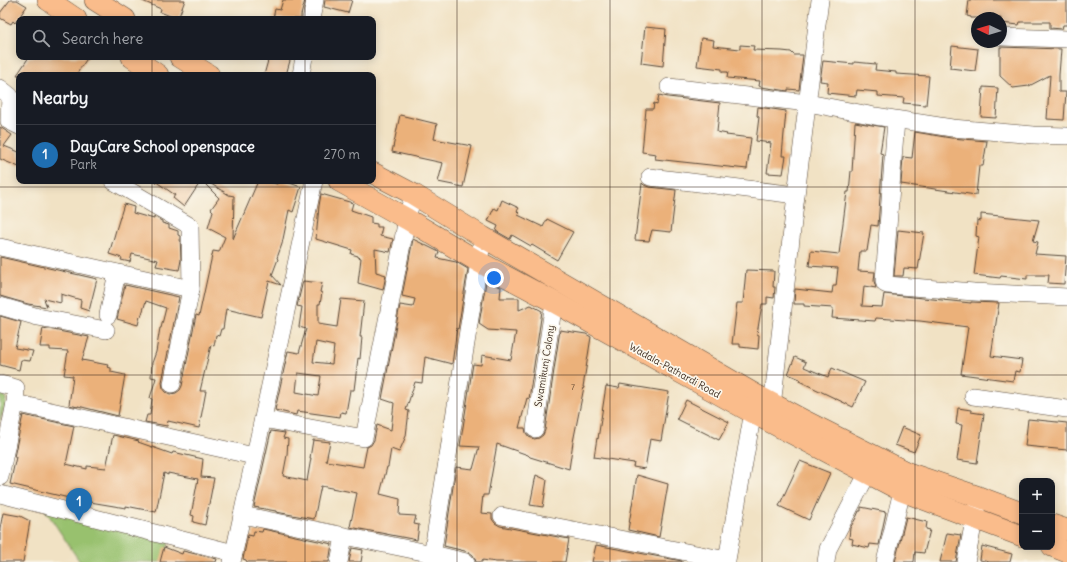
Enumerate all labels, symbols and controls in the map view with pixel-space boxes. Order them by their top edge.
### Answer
north arrow [971,12,1007,48]
search box [16,16,376,60]
icon: search [30,27,52,49]
text: Search here [62,29,143,48]
text: Nearby [32,87,88,109]
text: DayCare School openspace [70,137,255,156]
text: 1 [42,146,48,163]
text: 270 m [323,146,360,163]
text: Park [70,156,97,173]
your location [484,268,504,288]
street label: Swamikunj Colony [532,324,557,408]
street label: Wadala-Pathardi Road [627,340,723,401]
house number: 7 [571,382,575,392]
map controls [1019,478,1055,550]
button: + [1019,478,1055,514]
pin: 1 [66,488,92,521]
button: − [1019,514,1055,550]

